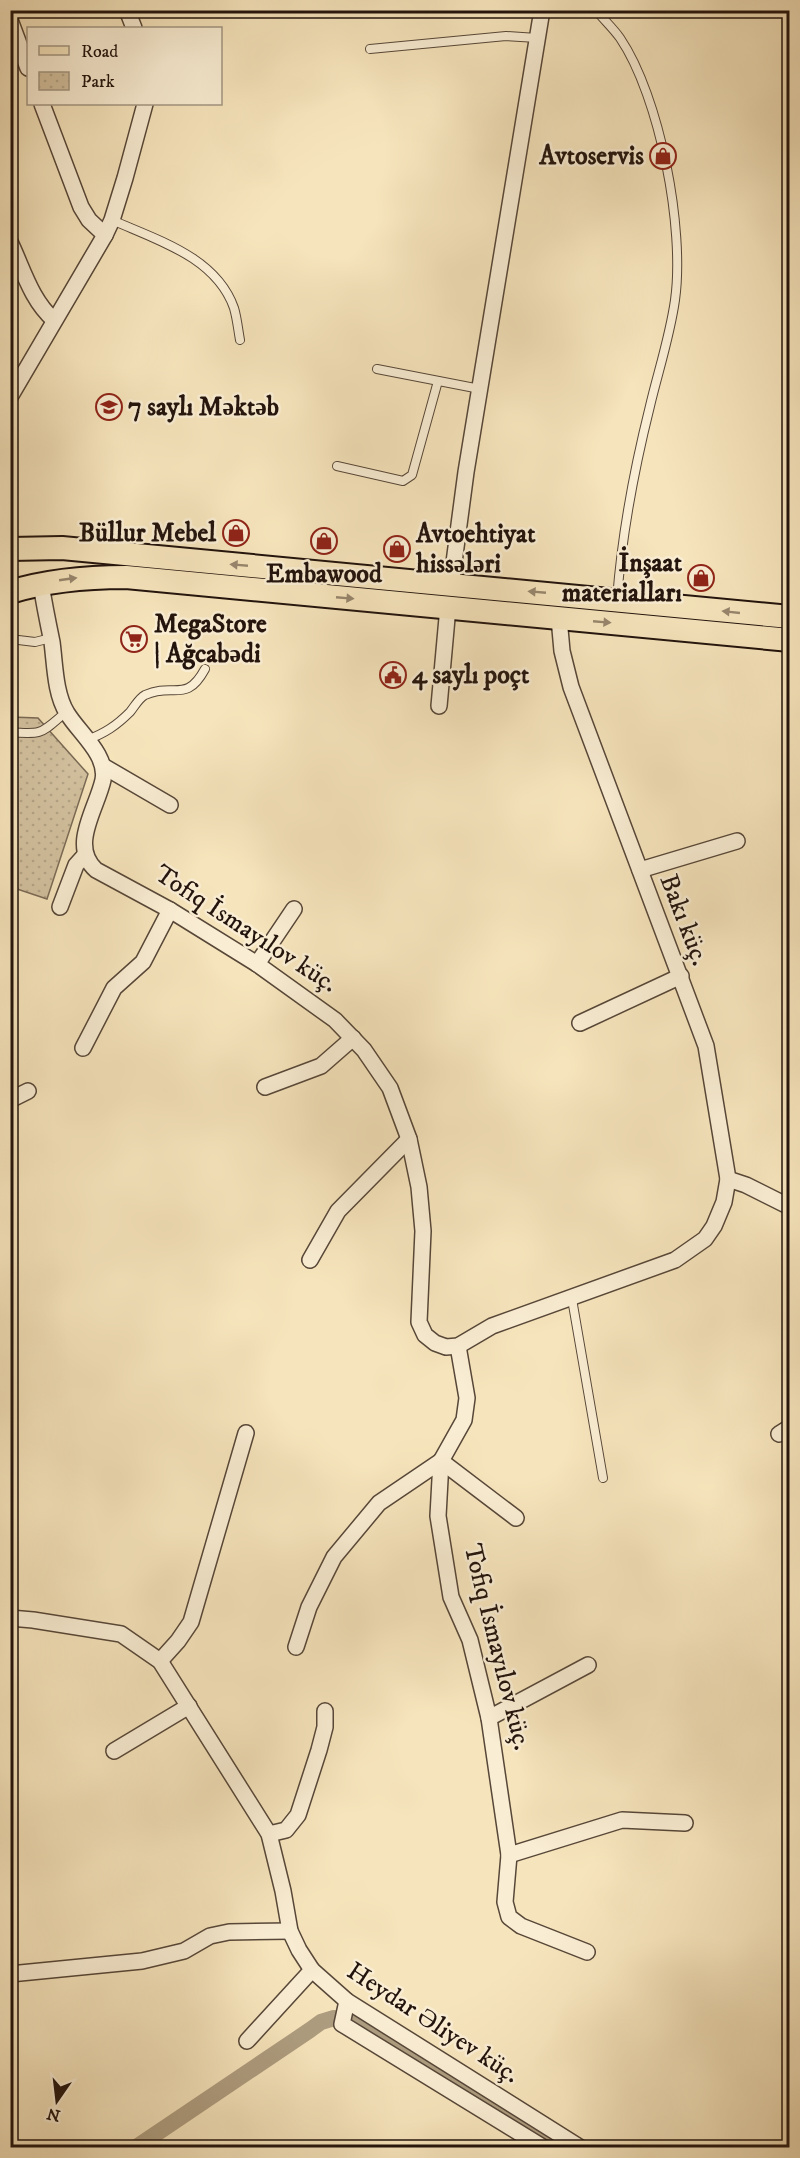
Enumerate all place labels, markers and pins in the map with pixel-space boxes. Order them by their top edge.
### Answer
place label: Avtoservis [538,140,644,173]
shop icon: Avtoservis [648,141,678,171]
place label: 7 saylı Məktəb [128,391,279,424]
school or university icon: 7 saylı Məktəb [94,392,124,422]
place label: Büllur Mebel [79,517,217,550]
shop icon: Büllur Mebel [221,518,251,548]
place label: Avtoehtiyat hissələri [415,518,536,581]
shop icon: Embawood [309,526,339,556]
shop icon: Avtoehtiyat hissələri [382,534,412,564]
place label: İnşaat materialları [562,546,683,610]
place label: Embawood [266,558,383,591]
shop icon: İnşaat materialları [686,563,716,593]
place label: MegaStore | Ağcabədi [154,608,267,671]
supermarket icon: MegaStore | Ağcabədi [119,624,149,654]
place label: 4 saylı poçt [412,659,530,692]
public building icon: 4 saylı poçt [378,660,408,690]

